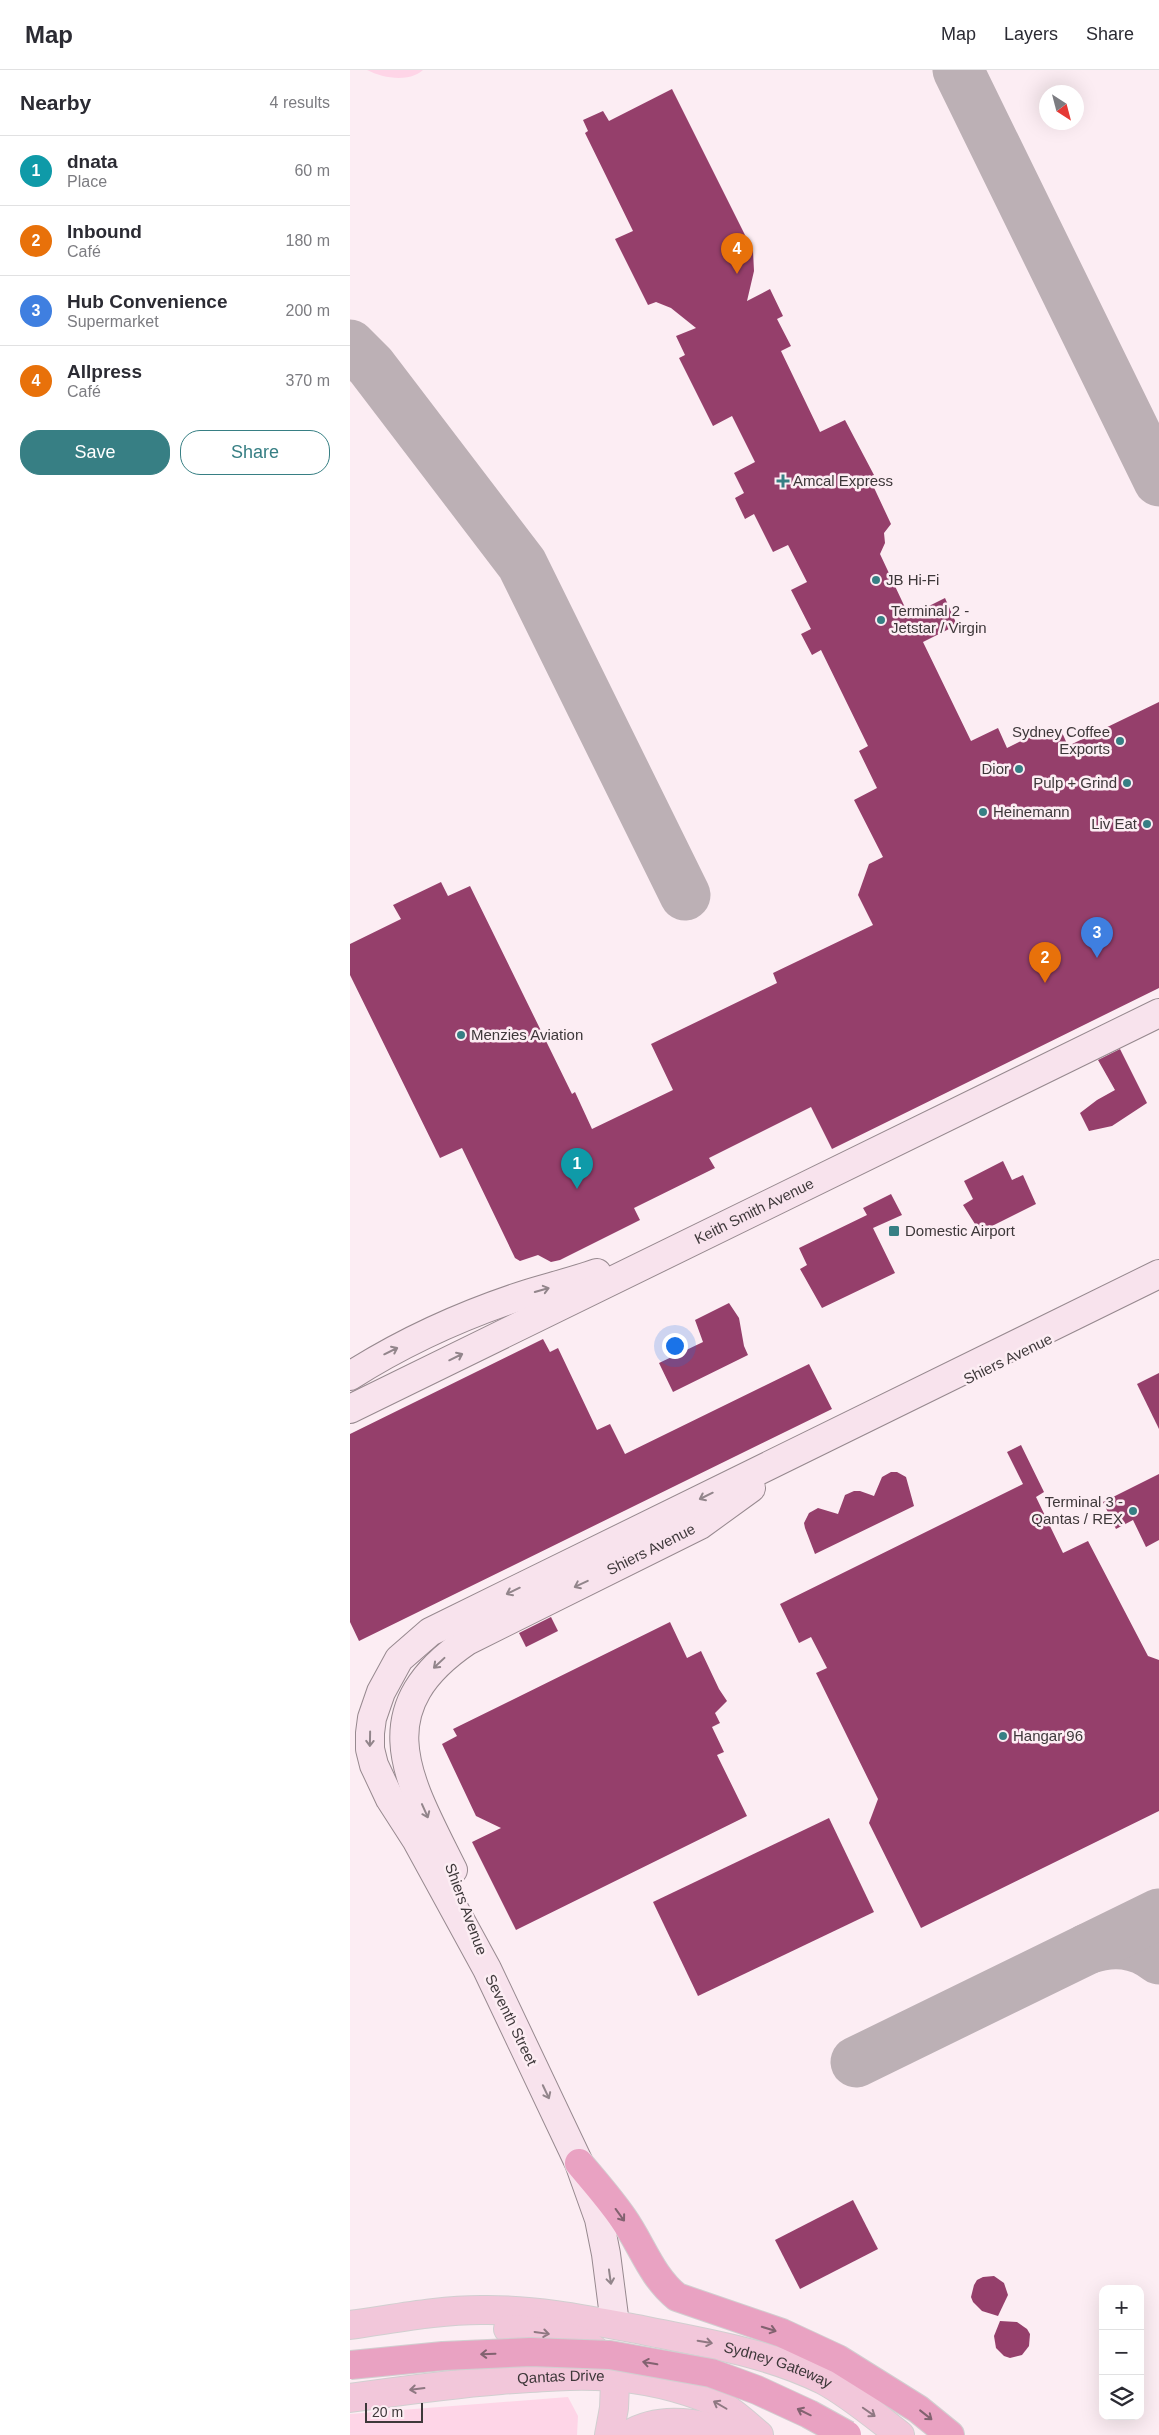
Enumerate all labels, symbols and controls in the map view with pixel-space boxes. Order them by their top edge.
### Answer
text: Map [25,21,73,48]
text: Map [941,24,976,44]
text: Layers [1004,24,1058,44]
text: Share [1086,24,1134,44]
north arrow [1039,85,1084,130]
text: Nearby [20,91,91,114]
text: 4 results [270,94,330,111]
text: dnata [67,151,118,172]
text: 1 [32,162,40,179]
text: 60 m [294,162,330,179]
text: Place [67,173,107,190]
text: Inbound [67,221,142,242]
text: 2 [32,232,40,249]
text: 180 m [286,232,330,249]
pin: 4 [721,233,753,274]
text: Café [67,243,101,260]
text: Hub Convenience [67,291,227,312]
text: 3 [32,302,40,319]
text: 200 m [286,302,330,319]
text: Supermarket [67,313,159,330]
text: Allpress [67,361,142,382]
text: 4 [32,372,40,389]
text: 370 m [286,372,330,389]
text: Café [67,383,101,400]
button: Save [20,430,170,475]
button: Share [180,430,330,475]
place label: Amcal Express [793,472,893,489]
marker: Amcal Express [777,475,789,487]
place label: JB Hi-Fi [886,571,939,588]
marker: JB Hi-Fi [870,574,882,586]
place label: Terminal 2 - Jetstar / Virgin [891,602,987,636]
marker: Terminal 2 - Jetstar / Virgin [875,614,887,626]
place label: Sydney Coffee Exports [1012,723,1110,757]
marker: Sydney Coffee Exports [1114,735,1126,747]
place label: Dior [981,760,1009,777]
marker: Dior [1013,763,1025,775]
place label: Pulp + Grind [1033,774,1117,791]
marker: Pulp + Grind [1121,777,1133,789]
place label: Heinemann [993,803,1070,820]
marker: Heinemann [977,806,989,818]
place label: Liv Eat [1091,815,1138,832]
marker: Liv Eat [1141,818,1153,830]
pin: 3 [1081,917,1113,958]
pin: 2 [1029,942,1061,983]
place label: Menzies Aviation [471,1026,583,1043]
marker: Menzies Aviation [455,1029,467,1041]
pin: 1 [561,1148,593,1189]
street label: Keith Smith Avenue [692,1174,816,1247]
place label: Domestic Airport [905,1222,1016,1239]
marker: Domestic Airport [887,1224,901,1238]
one-way arrow [533,1284,549,1294]
street label: Shiers Avenue [961,1330,1055,1387]
your location [662,1333,688,1359]
one-way arrow [384,1345,399,1355]
one-way arrow [448,1352,463,1361]
one-way arrow [699,1492,714,1501]
place label: Terminal 3 - Qantas / REX [1031,1493,1123,1527]
marker: Terminal 3 - Qantas / REX [1127,1505,1139,1517]
street label: Shiers Avenue [604,1520,698,1578]
one-way arrow [574,1580,589,1589]
one-way arrow [506,1587,521,1596]
one-way arrow [433,1657,446,1669]
place label: Hangar 96 [1013,1727,1083,1744]
one-way arrow [366,1730,375,1746]
marker: Hangar 96 [997,1730,1009,1742]
one-way arrow [420,1803,430,1818]
street label: Shiers Avenue [442,1861,491,1957]
street label: Seventh Street [482,1971,541,2069]
one-way arrow [541,2084,551,2099]
one-way arrow [615,2208,625,2222]
one-way arrow [605,2269,615,2285]
map controls [1099,2285,1144,2420]
button: + [1099,2285,1144,2330]
one-way arrow [760,2324,776,2334]
one-way arrow [534,2328,550,2338]
button: − [1099,2330,1144,2375]
one-way arrow [697,2338,713,2347]
street label: Sydney Gateway [722,2338,836,2391]
one-way arrow [480,2349,496,2359]
one-way arrow [642,2357,658,2367]
street label: Qantas Drive [517,2367,605,2387]
button: layers [1099,2375,1144,2420]
one-way arrow [409,2384,425,2394]
scale bar [365,2400,422,2423]
one-way arrow [714,2400,728,2410]
text: 20 m [372,2404,403,2420]
one-way arrow [797,2406,812,2416]
one-way arrow [862,2407,876,2417]
one-way arrow [919,2410,932,2421]

